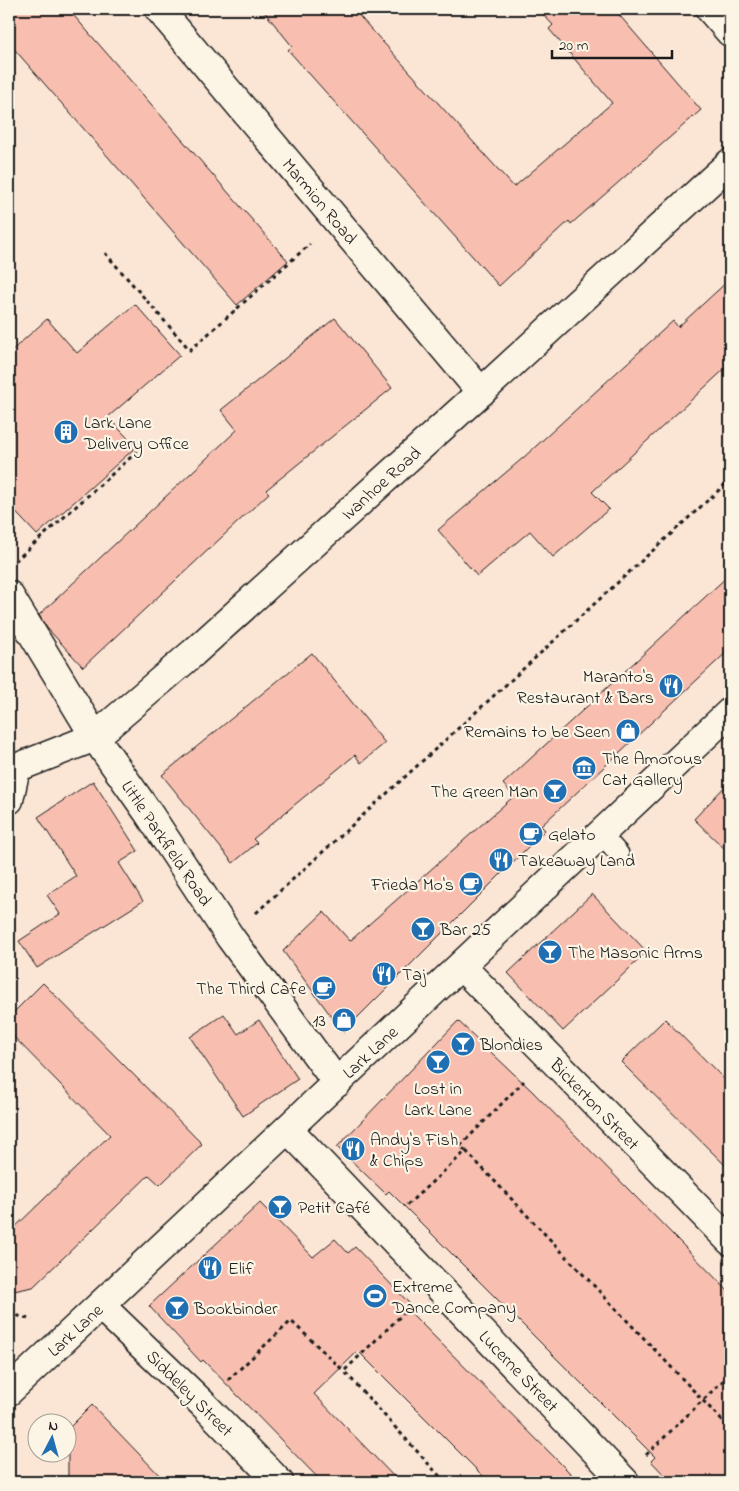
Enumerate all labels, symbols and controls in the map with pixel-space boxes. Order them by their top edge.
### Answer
scale bar [552,28,672,60]
text: 20 m [559,35,589,57]
street label: Marmion Road [275,154,362,251]
place label: Lark Lane Delivery Office [83,411,190,458]
building icon: Lark Lane Delivery Office [53,419,79,445]
street label: Ivanhoe Road [337,442,428,527]
place label: Maranto's Restaurant & Bars [517,665,654,712]
restaurant icon: Maranto's Restaurant & Bars [658,673,684,699]
shop icon: Remains to be Seen [615,718,641,744]
place label: Remains to be Seen [464,720,610,746]
place label: The Amorous Cat Gallery [602,747,702,794]
museum icon: The Amorous Cat Gallery [571,755,597,781]
street label: Little Parkfield Road [114,776,217,912]
bar icon: The Green Man [542,778,568,804]
place label: The Green Man [431,780,538,806]
cafe icon: Gelato [518,821,544,847]
place label: Gelato [548,823,596,849]
restaurant icon: Takeaway Land [488,847,514,873]
place label: Takeaway Land [518,849,635,875]
cafe icon: Frieda Mo's [458,871,484,897]
place label: Frieda Mo's [370,873,454,899]
bar icon: Bar 25 [410,916,436,942]
place label: Bar 25 [439,918,491,944]
bar icon: The Masonic Arms [537,939,563,965]
place label: The Masonic Arms [568,941,703,967]
restaurant icon: Taj [371,961,397,987]
place label: Taj [402,963,426,989]
cafe icon: The Third Cafe [311,975,337,1001]
place label: The Third Cafe [196,977,307,1003]
shop icon: 13 [331,1007,357,1033]
place label: 13 [313,1009,326,1035]
street label: Lark Lane [338,1020,406,1086]
bar icon: Blondies [450,1031,476,1057]
place label: Blondies [479,1033,543,1059]
bar icon: Lost in Lark Lane [425,1049,451,1075]
street label: Bickerton Street [542,1053,644,1157]
place label: Lost in Lark Lane [404,1077,473,1124]
place label: Andy's Fish & Chips [370,1128,458,1175]
restaurant icon: Andy's Fish & Chips [340,1136,366,1162]
bar icon: Petit Café [267,1194,293,1220]
place label: Petit Café [298,1196,371,1222]
restaurant icon: Elif [197,1255,223,1281]
place label: Elif [228,1257,254,1283]
place label: Extreme Dance Company [391,1275,516,1322]
sports icon: Extreme Dance Company [362,1283,388,1309]
bar icon: Bookbinder [164,1295,190,1321]
place label: Bookbinder [193,1297,278,1323]
street label: Lark Lane [43,1298,111,1364]
street label: Lucerne Street [472,1325,564,1419]
street label: Siddeley Street [139,1345,238,1444]
north arrow [28,1414,78,1464]
text: N [47,1416,59,1437]

